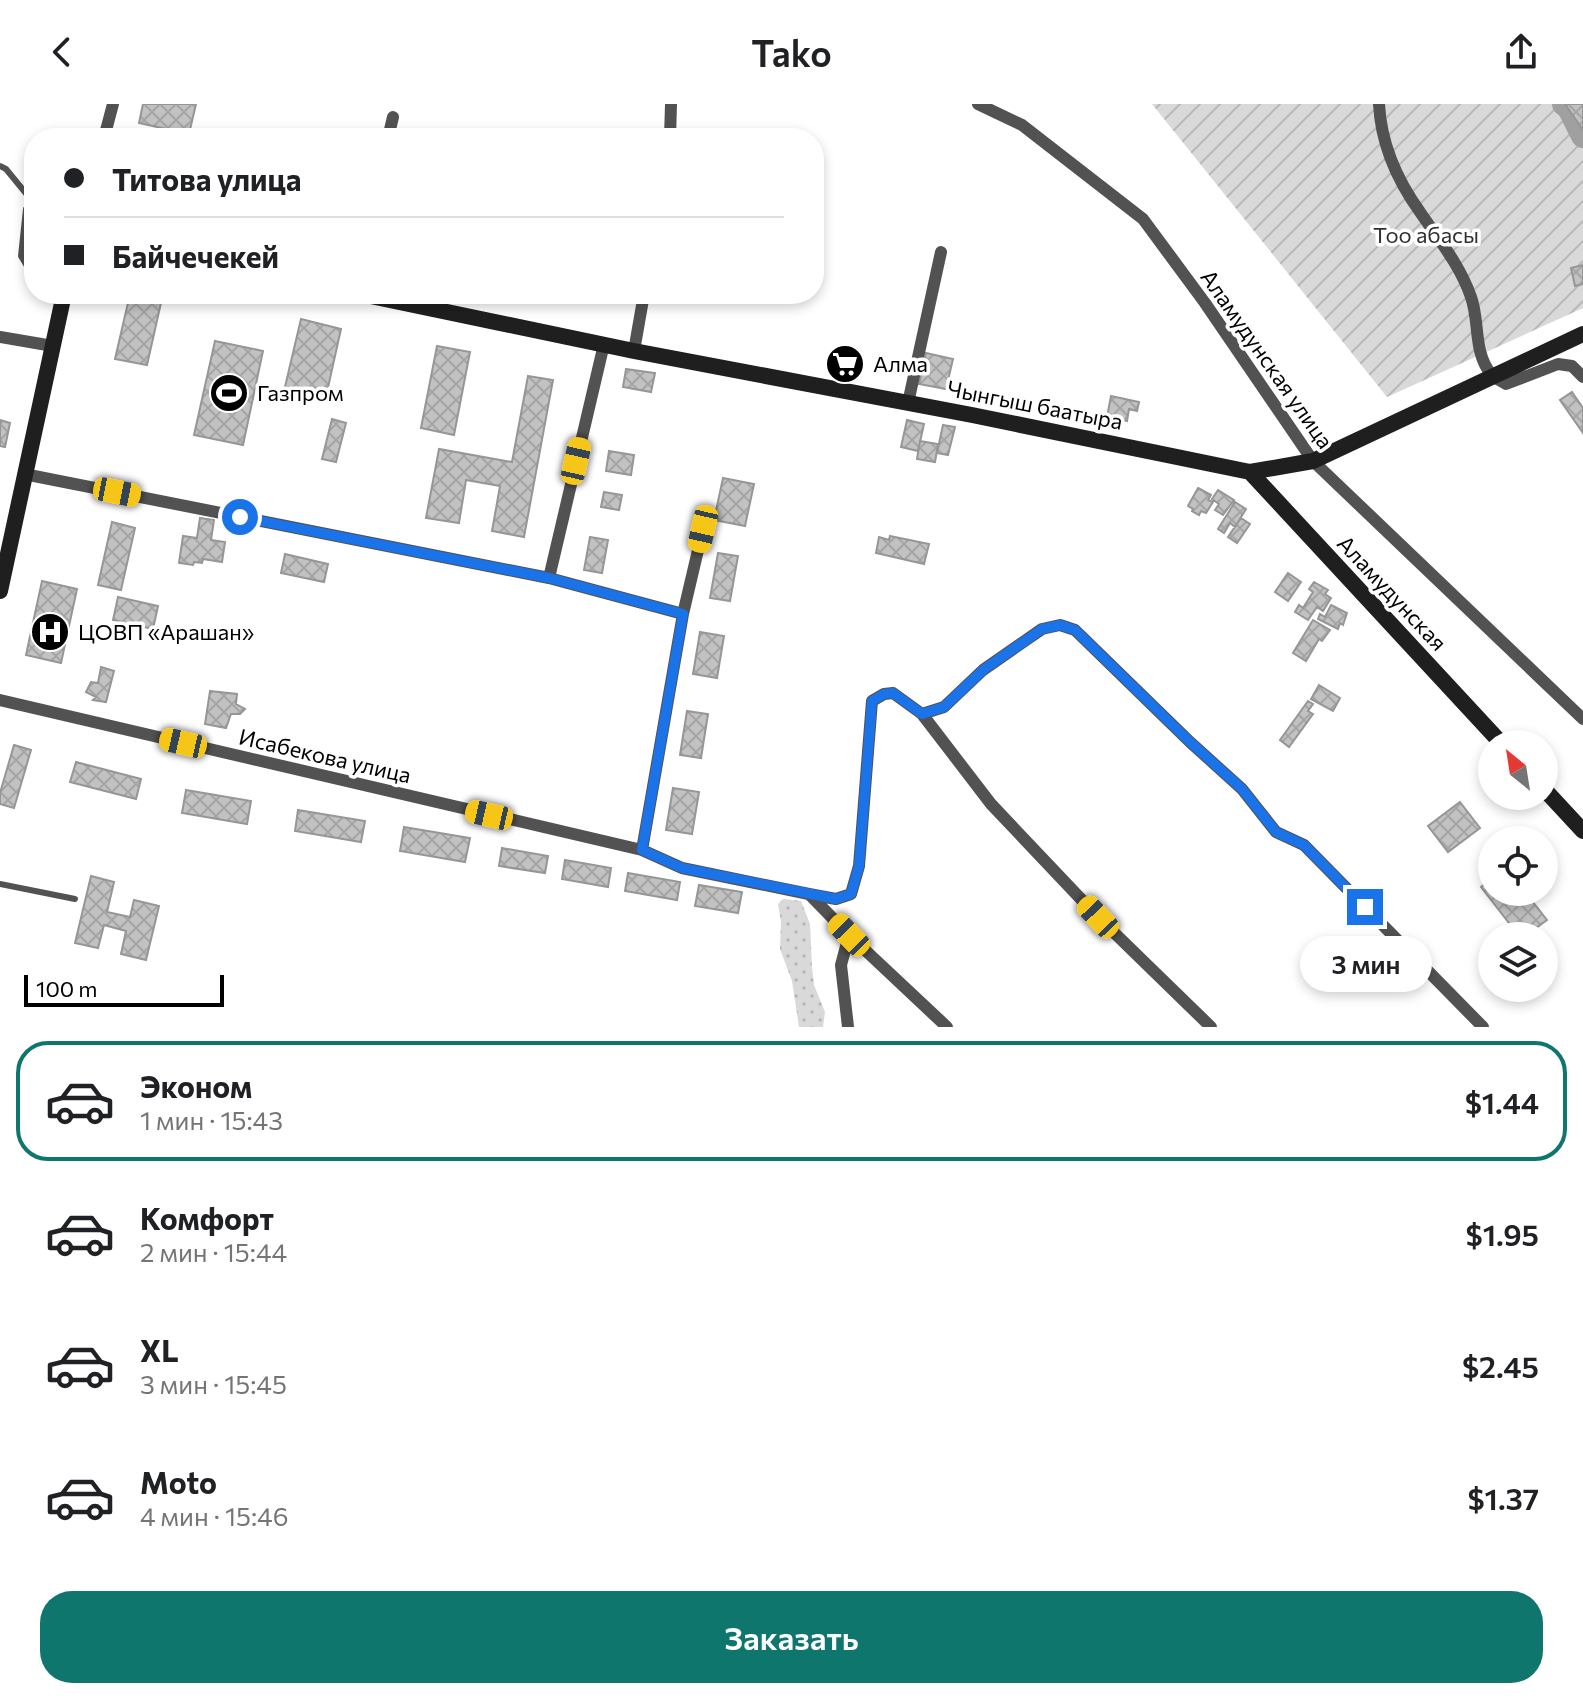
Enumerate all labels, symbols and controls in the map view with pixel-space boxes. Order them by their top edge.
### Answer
icon: back [40,30,84,74]
text: Tako [751,30,832,74]
icon: share [1499,30,1543,74]
text: Титова улица [112,160,301,197]
park label: Тоо абасы [1373,221,1479,248]
text: Байчечекей [112,237,279,274]
street label: Аламудунская улица [1196,264,1339,453]
supermarket icon: Алма [824,343,866,385]
place label: Алма [873,350,928,377]
sports icon: Газпром [208,372,250,414]
street label: Чынгыш баатыра [945,374,1125,435]
place label: Газпром [257,379,344,406]
car [559,435,593,487]
car [91,476,143,508]
route start [222,499,258,535]
car [686,503,720,555]
street label: Аламудунская [1332,529,1453,656]
hospital icon: ЦОВП «Арашан» [29,611,71,653]
place label: ЦОВП «Арашан» [78,618,254,645]
street label: Исабекова улица [236,723,414,788]
car [157,726,209,760]
north arrow [1478,730,1558,810]
map controls [1478,730,1558,1002]
car [463,798,515,832]
button: locate [1478,826,1558,906]
route end [1347,889,1383,925]
car [1073,891,1123,943]
car [824,909,874,961]
button: layers [1478,922,1558,1002]
callout: 3 мин [1299,935,1431,991]
text: 3 мин [1331,948,1401,979]
scale bar [24,971,224,1007]
text: 100 m [36,975,98,1002]
icon: car [44,1065,116,1137]
text: Эконом [140,1067,252,1104]
text: $1.44 [1465,1083,1539,1120]
text: 1 мин · 15:43 [140,1104,283,1135]
icon: car [44,1197,116,1269]
text: Комфорт [140,1199,274,1236]
text: $1.95 [1466,1215,1539,1252]
text: 2 мин · 15:44 [140,1236,287,1267]
icon: car [44,1329,116,1401]
text: XL [140,1331,179,1368]
text: $2.45 [1462,1347,1539,1384]
text: 3 мин · 15:45 [140,1368,287,1399]
icon: car [44,1461,116,1533]
text: Moto [140,1463,217,1500]
text: $1.37 [1468,1479,1539,1516]
text: 4 мин · 15:46 [140,1500,288,1531]
button: Заказать [40,1591,1543,1683]

